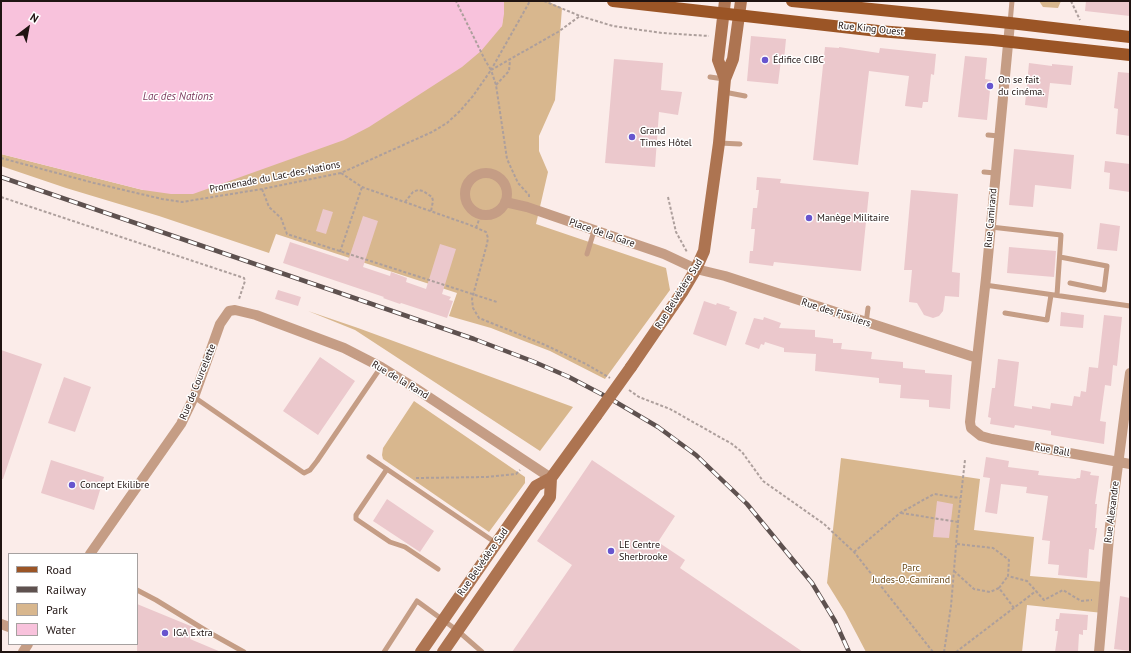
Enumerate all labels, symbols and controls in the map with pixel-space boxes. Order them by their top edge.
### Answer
north arrow [8,8,48,48]
text: N [28,10,41,26]
street label: Rue King Ouest [837,20,905,38]
place label: Édifice CIBC [773,54,824,66]
marker: Édifice CIBC [760,55,770,65]
place label: On se fait du cinéma. [998,74,1044,98]
marker: On se fait du cinéma. [985,81,995,91]
water label: Lac des Nations [143,90,213,104]
place label: Grand Times Hôtel [640,125,692,148]
marker: Grand Times Hôtel [627,132,637,142]
street label: Promenade du Lac-des-Nations [209,158,341,196]
street label: Rue Camirand [982,188,1000,248]
place label: Manège Militaire [817,212,889,224]
marker: Manège Militaire [804,213,814,223]
street label: Place de la Gare [568,216,636,250]
street label: Rue Belvédère Sud [653,257,705,331]
street label: Rue des Fusiliers [800,296,872,330]
street label: Rue de Courcelette [177,342,219,422]
street label: Rue de la Rand [369,358,431,402]
street label: Rue Ball [1033,441,1071,459]
place label: Concept Ekilibre [80,479,149,491]
marker: Concept Ekilibre [67,480,77,490]
street label: Rue Alexandre [1102,480,1122,544]
street label: Rue Belvédère Sud [455,526,511,598]
place label: LE Centre Sherbrooke [619,539,668,562]
marker: LE Centre Sherbrooke [606,546,616,556]
legend [8,553,138,645]
text: Road [46,562,71,577]
park label: Parc Judes-O.-Camirand [872,562,950,586]
text: Railway [46,582,86,597]
text: Park [46,602,68,617]
text: Water [46,622,76,637]
place label: IGA Extra [173,627,213,639]
marker: IGA Extra [160,628,170,638]

